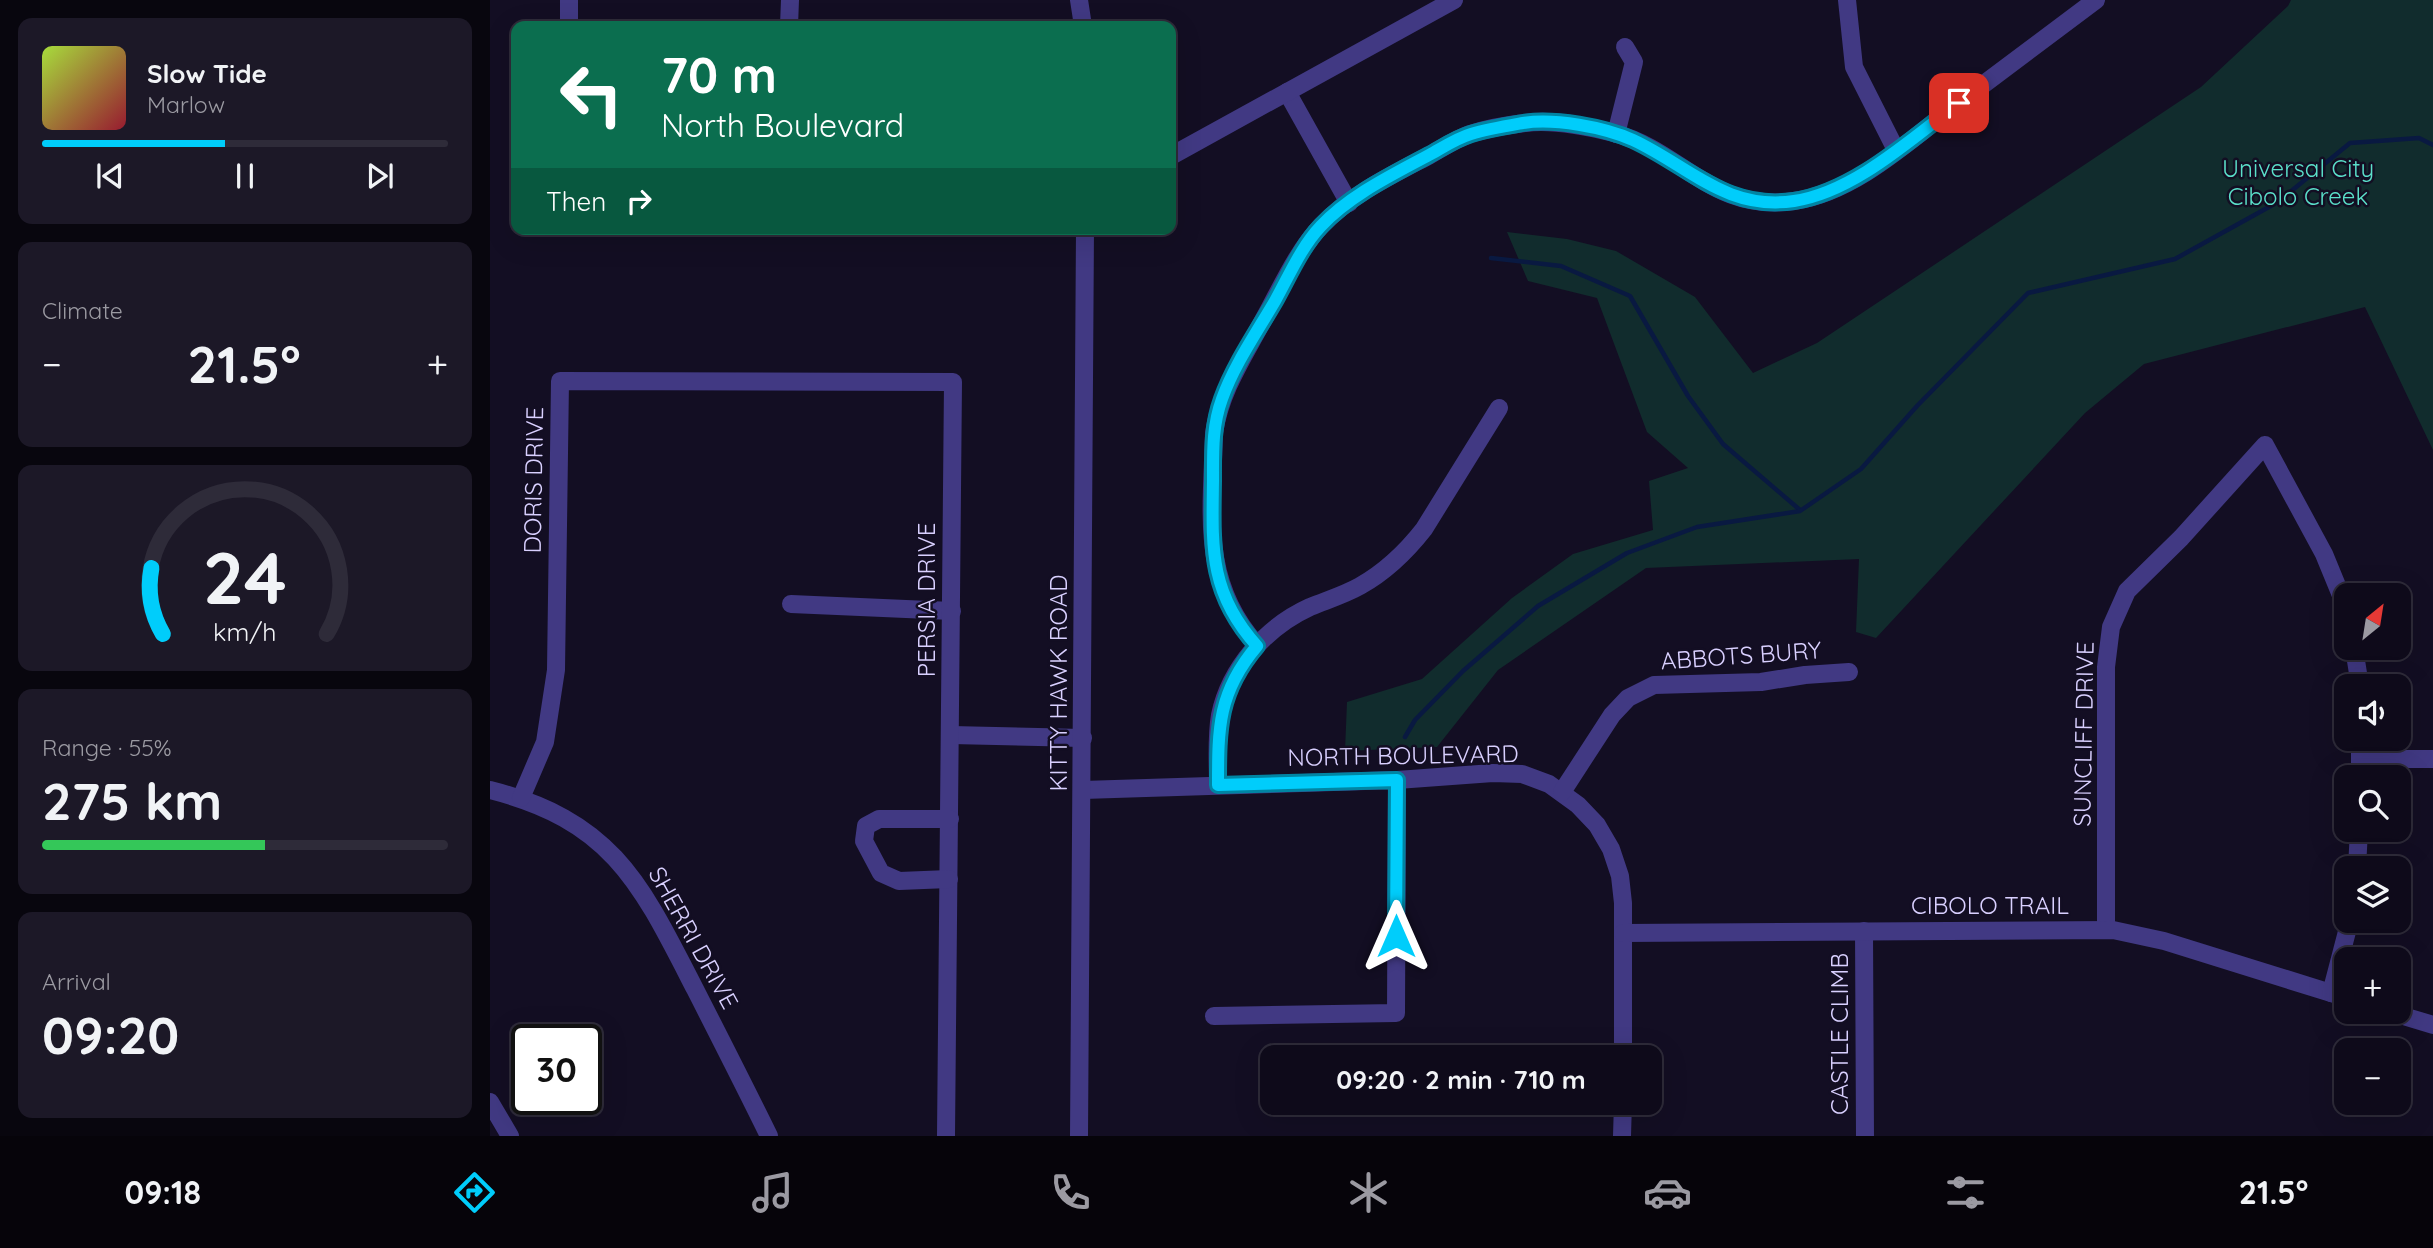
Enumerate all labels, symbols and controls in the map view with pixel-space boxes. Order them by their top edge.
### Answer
text: 70 m [661,44,777,105]
icon: left [546,49,637,140]
text: Slow Tide [147,57,267,90]
pin [1929,73,1989,133]
icon: arrive [1940,84,1978,122]
text: Marlow [147,90,225,119]
text: North Boulevard [661,105,904,145]
park label: Universal City Cibolo Creek [2222,153,2374,211]
icon: previous [91,157,129,195]
icon: pause [226,157,264,195]
icon: next [361,157,399,195]
icon: right [620,182,658,220]
text: Then [546,185,606,218]
text: Climate [42,296,123,325]
text: 21.5° [188,331,301,396]
text: − [42,340,62,388]
text: + [427,340,448,388]
street label: DORIS DRIVE [517,406,549,554]
street label: PERSIA DRIVE [911,523,941,677]
text: 24 [203,531,287,622]
street label: KITTY HAWK ROAD [1043,574,1073,792]
north arrow [2334,583,2412,660]
map controls [2334,583,2411,1115]
text: km/h [213,616,277,647]
street label: ABBOTS BURY [1660,634,1822,676]
street label: SUNCLIFF DRIVE [2066,641,2100,827]
button: sound [2334,674,2411,751]
text: Range · 55% [42,733,172,762]
street label: NORTH BOULEVARD [1287,738,1519,772]
button: search [2334,765,2411,842]
text: 275 km [42,768,222,833]
button: layers [2334,856,2411,933]
street label: SHERRI DRIVE [642,861,745,1014]
street label: CIBOLO TRAIL [1911,890,2069,920]
position arrow [1359,899,1433,973]
button: + [2334,947,2411,1024]
street label: CASTLE CLIMB [1824,953,1854,1115]
text: Arrival [42,967,111,996]
text: 09:20 [42,1002,179,1067]
speed limit sign: 30 [511,1024,602,1115]
button: − [2334,1038,2411,1115]
text: 09:20 · 2 min · 710 m [1336,1063,1586,1096]
icon: directions [450,1168,499,1217]
icon: music [748,1168,797,1217]
icon: phone [1046,1168,1095,1217]
icon: climate [1344,1168,1393,1217]
icon: car [1643,1168,1692,1217]
icon: filters [1941,1168,1990,1217]
text: 09:18 [125,1172,201,1212]
text: 21.5° [2239,1172,2308,1212]

